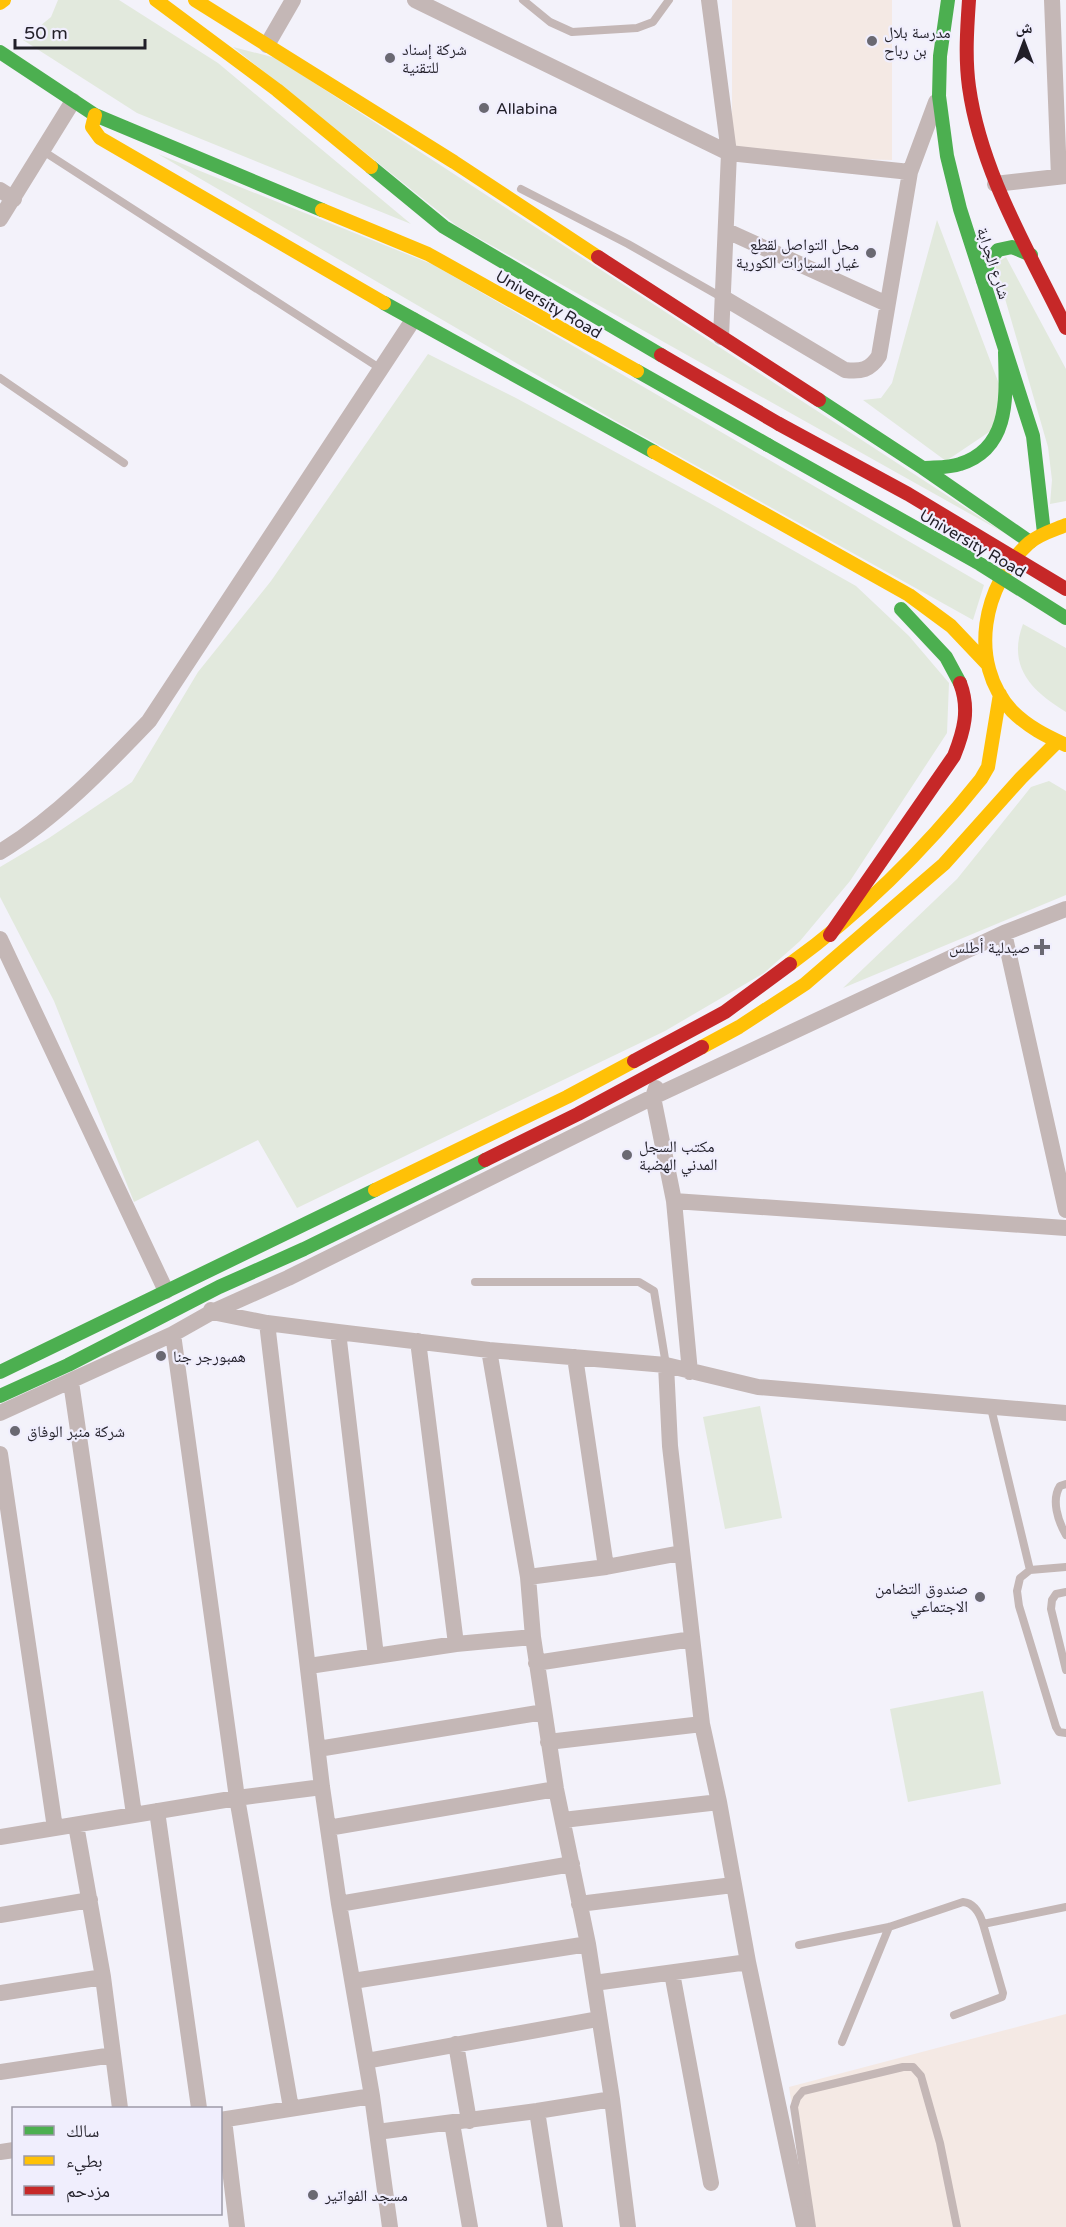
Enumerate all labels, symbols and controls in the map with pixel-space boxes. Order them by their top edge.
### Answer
scale bar [15,12,146,50]
north arrow [994,12,1054,72]
text: ش [1016,18,1033,38]
text: 50 m [24,22,68,44]
place label: مدرسة بلال بن رباح [884,23,951,61]
marker: مدرسة بلال بن رباح [865,34,879,48]
place label: شركة إسناد للتقنية [402,40,467,78]
marker: شركة إسناد للتقنية [383,51,397,65]
place label: Allabina [496,99,558,119]
marker: Allabina [477,101,491,115]
street label: شارع الجرابة [972,225,1014,302]
place label: محل التواصل لقطع غيار السيارات الكورية [736,235,859,273]
marker: محل التواصل لقطع غيار السيارات الكورية [864,246,878,260]
street label: University Road [492,266,605,343]
street label: University Road [916,505,1029,582]
place label: صيدلية أطلس [949,938,1030,958]
marker: صيدلية أطلس [1035,940,1049,954]
place label: مكتب السجل المدني الهضبة [639,1137,718,1177]
marker: مكتب السجل المدني الهضبة [620,1148,634,1162]
place label: همبورجر جنا [173,1347,246,1367]
marker: همبورجر جنا [154,1349,168,1363]
place label: شركة منبر الوفاق [27,1422,125,1442]
marker: شركة منبر الوفاق [8,1424,22,1438]
place label: صندوق التضامن الاجتماعي [875,1579,968,1619]
marker: صندوق التضامن الاجتماعي [973,1590,987,1604]
legend [12,2107,222,2215]
text: سالك [66,2120,99,2142]
text: بطيء [66,2150,103,2176]
text: مزدحم [66,2180,110,2203]
place label: مسجد الفواتير [324,2186,408,2206]
marker: مسجد الفواتير [306,2188,320,2202]

